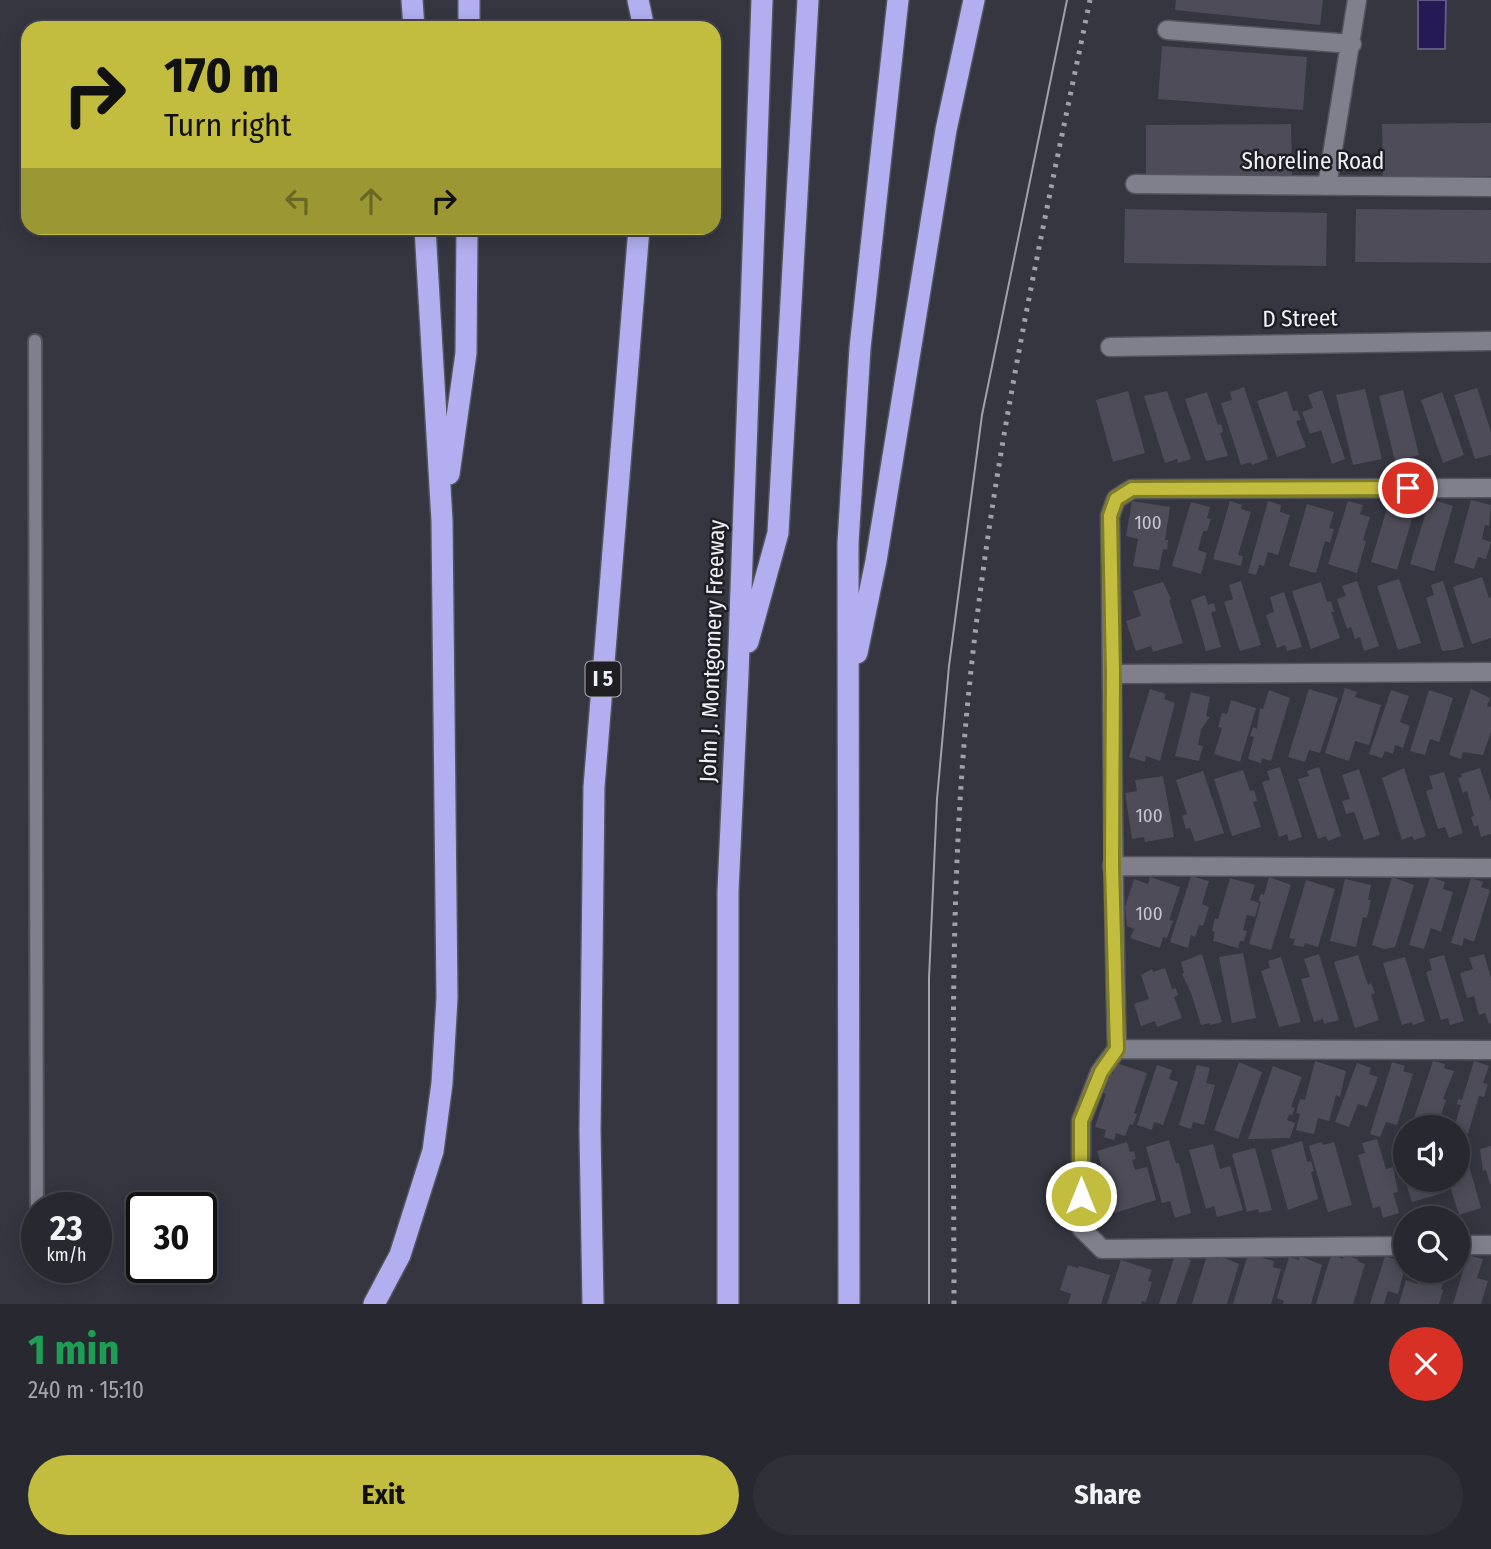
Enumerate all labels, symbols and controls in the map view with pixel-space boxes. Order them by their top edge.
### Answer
text: 170 m [164,46,280,105]
icon: right [49,49,140,140]
text: Turn right [164,106,291,144]
street label: Shoreline Road [1242,147,1384,175]
icon: left [279,182,317,220]
icon: ahead [352,182,390,220]
icon: right [425,182,463,220]
street label: D Street [1262,303,1338,333]
pin [1378,458,1438,518]
icon: arrive [1389,469,1427,507]
house number: 100 [1134,511,1162,534]
street label: John J. Montgomery Freeway [693,518,731,783]
road number: I 5 [586,662,620,696]
house number: 100 [1135,804,1163,827]
house number: 100 [1135,902,1163,925]
map controls [1393,1115,1470,1283]
button: sound [1393,1115,1470,1192]
position arrow [1044,1159,1118,1233]
speed limit sign: 30 [126,1192,217,1283]
button: search [1393,1206,1470,1283]
text: 23 [50,1207,83,1249]
text: km/h [46,1244,87,1266]
text: 1 min [28,1325,119,1375]
button: close [1389,1327,1463,1401]
text: 240 m · 15:10 [28,1376,144,1404]
button: Exit [28,1455,739,1535]
button: Share [753,1455,1463,1535]

